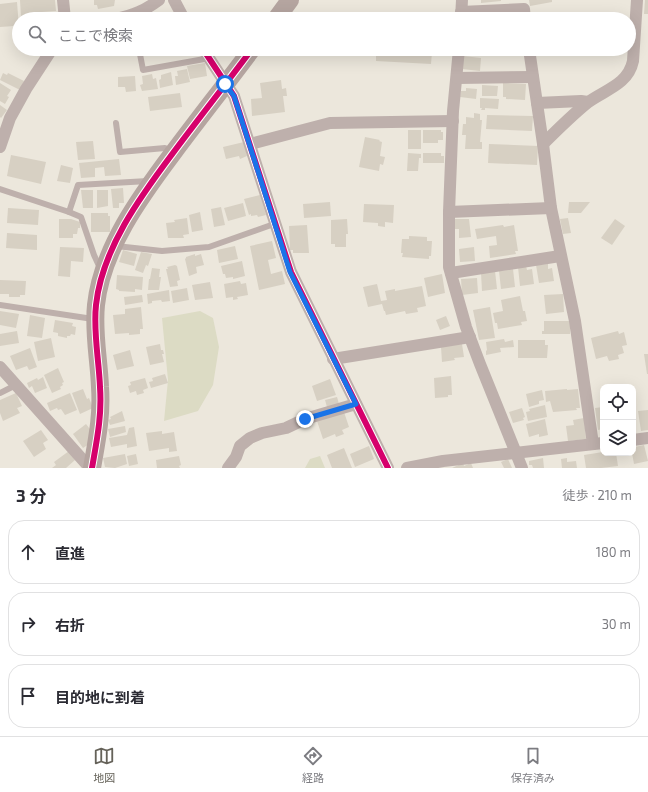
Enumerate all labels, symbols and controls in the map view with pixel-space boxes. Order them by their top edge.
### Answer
search box [12,12,636,56]
icon: search [26,23,48,45]
text: ここで検索 [58,26,133,44]
route start [216,75,234,93]
map controls [600,384,636,456]
button: locate [600,384,636,420]
route end [296,410,314,428]
button: layers [600,420,636,456]
text: 3 分 [16,485,46,505]
text: 徒歩 · 210 m [563,487,632,503]
icon: ahead [17,541,39,563]
text: 直進 [55,544,85,562]
text: 180 m [596,544,631,560]
icon: right [17,613,39,635]
text: 右折 [55,616,85,634]
text: 30 m [602,616,631,632]
icon: arrive [17,685,39,707]
text: 目的地に到着 [55,688,145,706]
tab: 地図 [93,745,115,785]
tab: 経路 [302,745,324,785]
tab: 保存済み [511,745,555,785]

